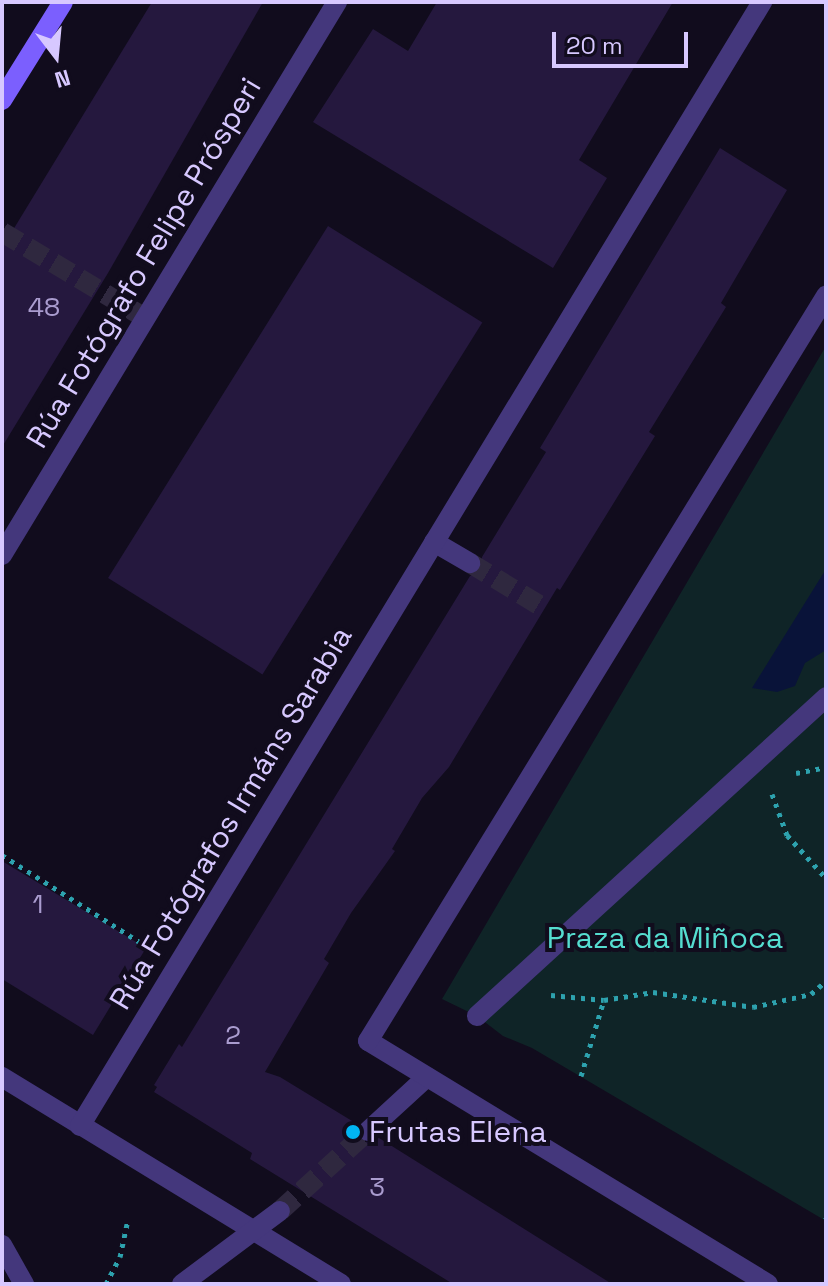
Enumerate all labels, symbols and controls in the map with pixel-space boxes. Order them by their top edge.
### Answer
north arrow [16,16,96,96]
scale bar [556,16,692,66]
text: 20 m [566,30,623,61]
text: N [52,64,74,95]
street label: Rúa Fotógrafo Felipe Prósperi [19,71,269,455]
house number: 48 [28,292,60,324]
street label: Rúa Fotógrafos Irmáns Sarabia [102,620,360,1016]
house number: 1 [33,889,43,921]
park label: Praza da Miñoca [547,920,783,956]
house number: 2 [225,1020,241,1052]
place label: Frutas Elena [369,1114,547,1150]
marker: Frutas Elena [344,1123,362,1141]
house number: 3 [369,1172,385,1204]

